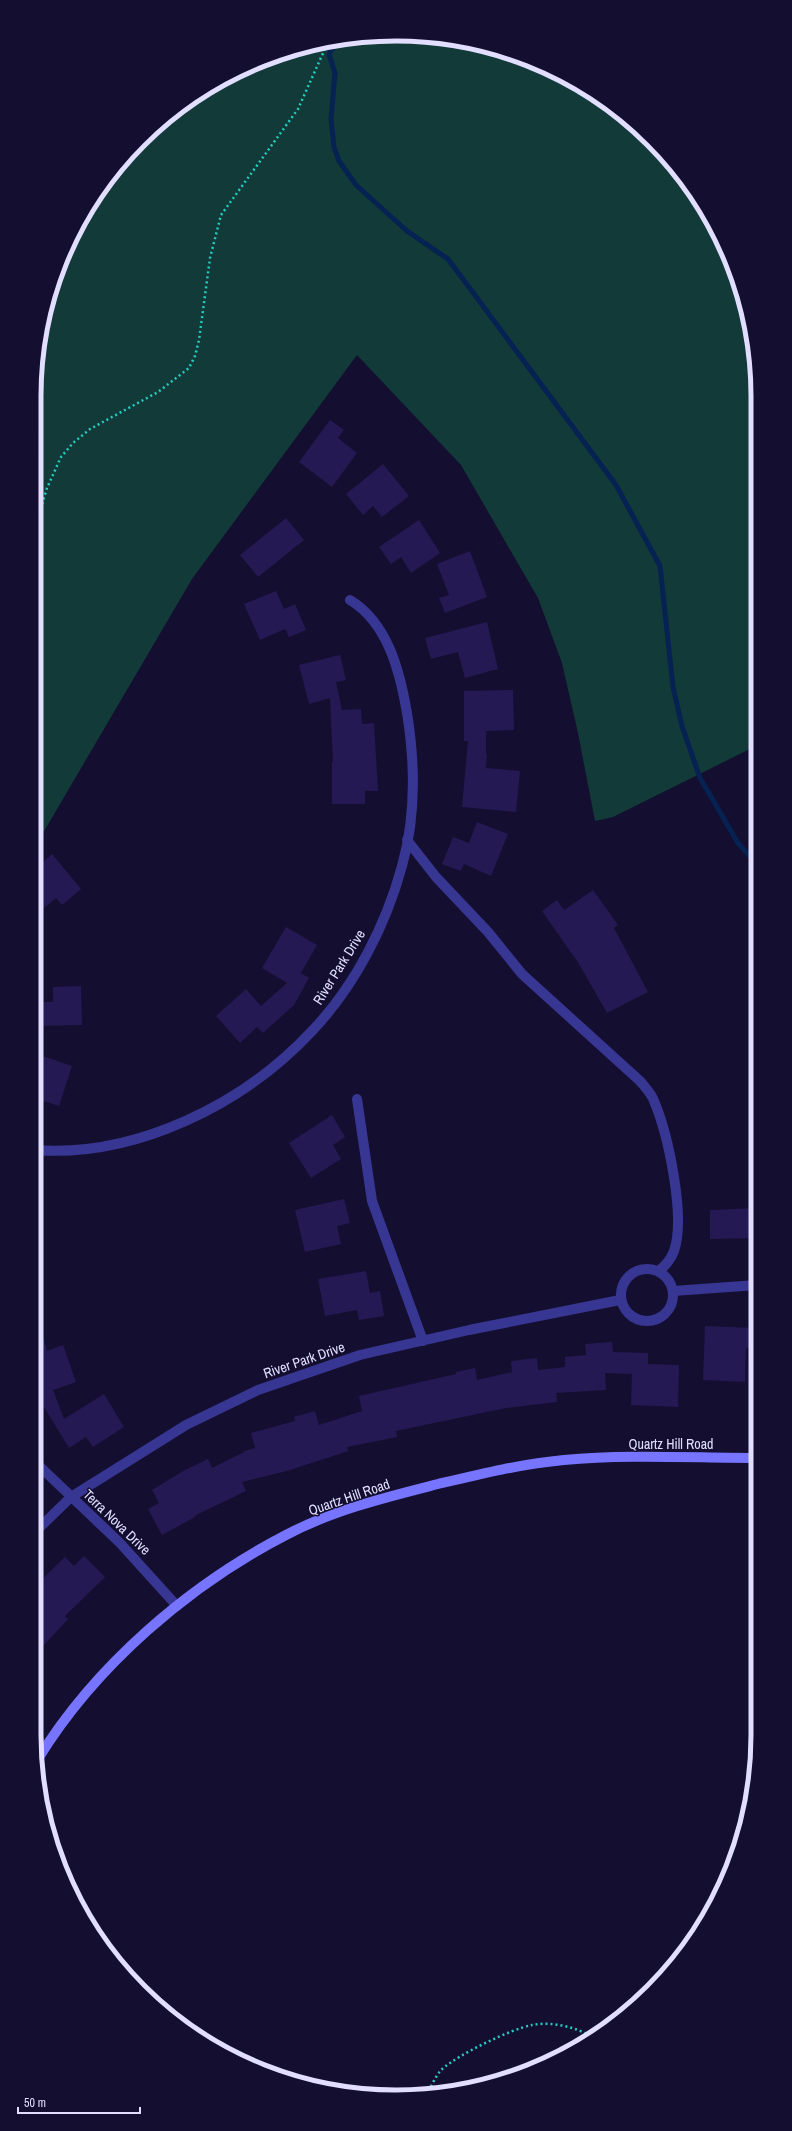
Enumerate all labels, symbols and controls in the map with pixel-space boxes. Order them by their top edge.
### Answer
street label: River Park Drive [309,926,369,1008]
street label: River Park Drive [261,1338,347,1382]
street label: Quartz Hill Road [629,1435,713,1453]
street label: Quartz Hill Road [306,1475,392,1519]
street label: Terra Nova Drive [80,1485,154,1559]
scale bar [18,2089,140,2115]
text: 50 m [24,2095,46,2111]

